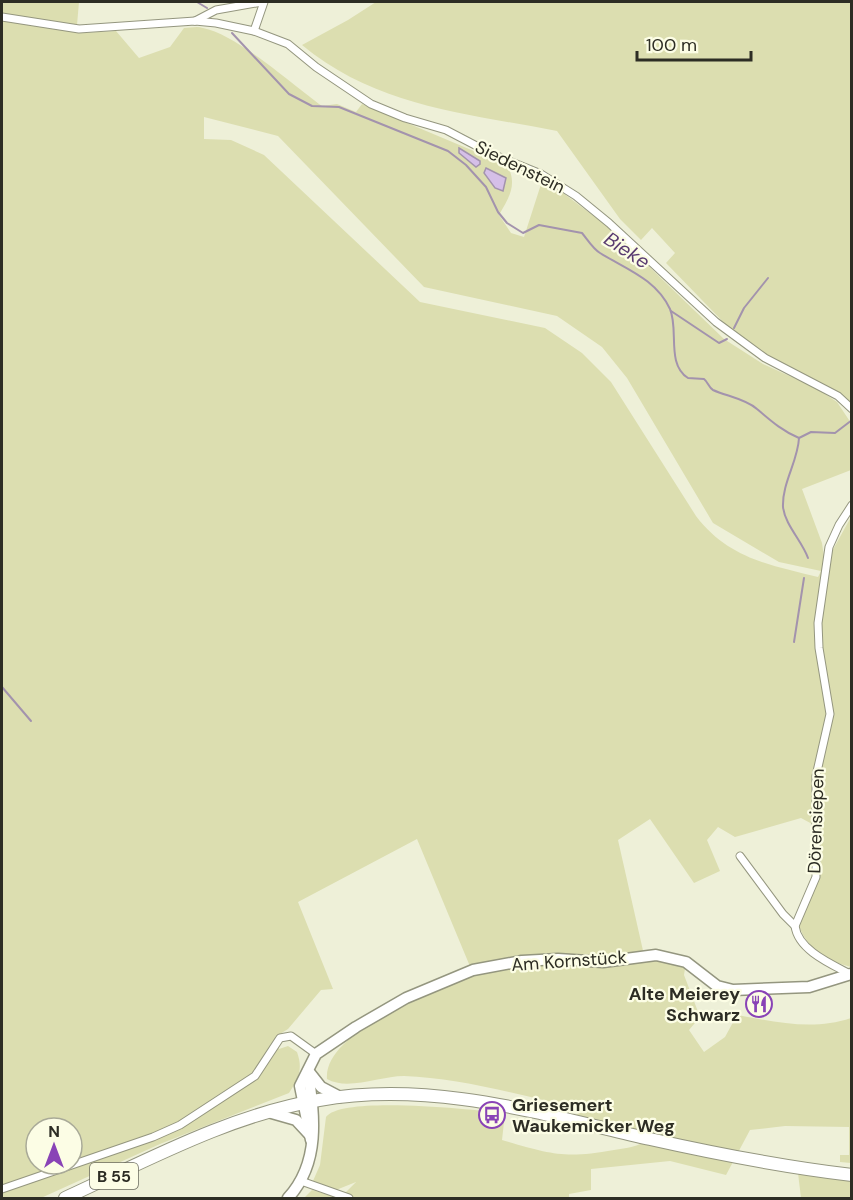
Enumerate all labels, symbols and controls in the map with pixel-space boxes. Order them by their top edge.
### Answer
scale bar [637,24,751,62]
text: 100 m [646,33,697,57]
street label: Siedenstein [471,135,569,199]
water label: Bieke [599,226,655,274]
street label: Dörensiepen [802,768,830,874]
street label: Am Kornstück [510,945,628,977]
place label: Alte Meierey Schwarz [629,982,740,1027]
restaurant icon: Alte Meierey Schwarz [744,989,774,1019]
place label: Griesemert Waukemicker Weg [512,1093,675,1138]
bus stop icon: Griesemert Waukemicker Weg [477,1100,507,1130]
north arrow [24,1116,84,1176]
text: N [48,1121,60,1142]
road number: B 55 [90,1163,138,1189]

